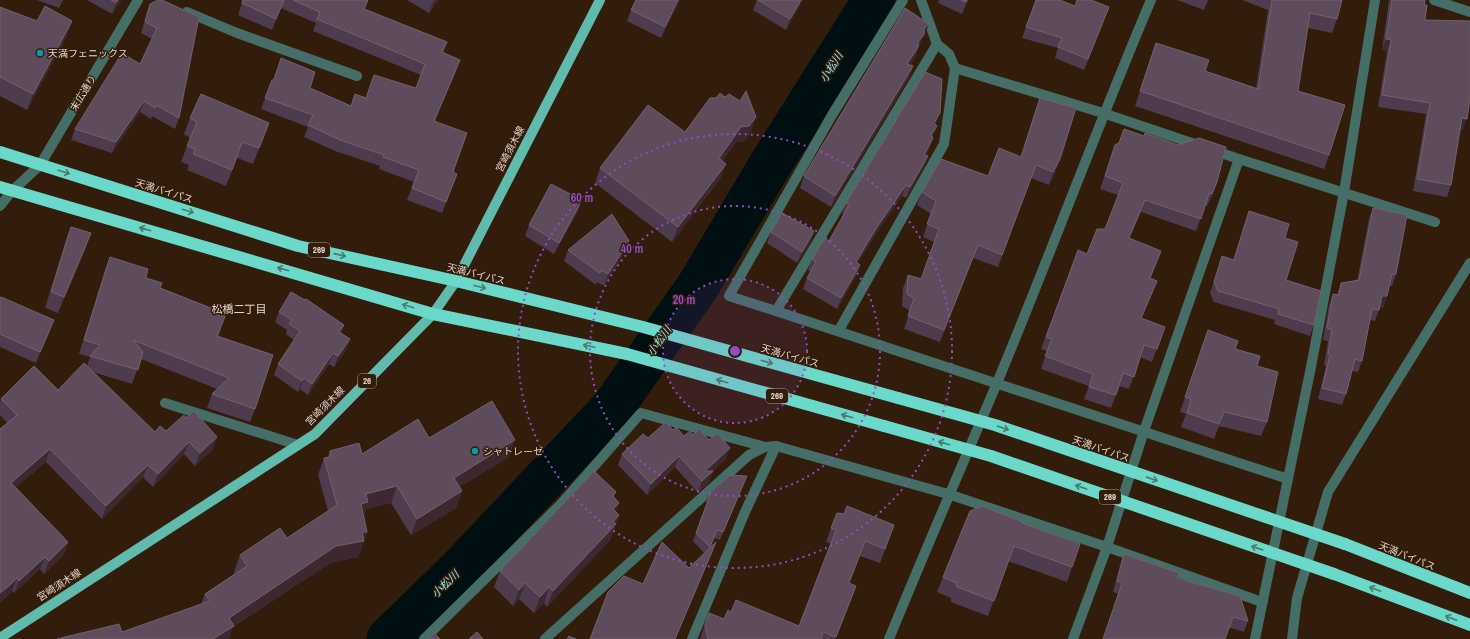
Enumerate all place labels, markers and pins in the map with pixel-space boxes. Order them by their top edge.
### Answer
place label: 天満フェニックス [48,47,128,60]
marker: 天満フェニックス [35,48,45,58]
centre of rings [728,344,742,358]
place label: シャトレーゼ [483,445,543,458]
marker: シャトレーゼ [470,446,480,456]

